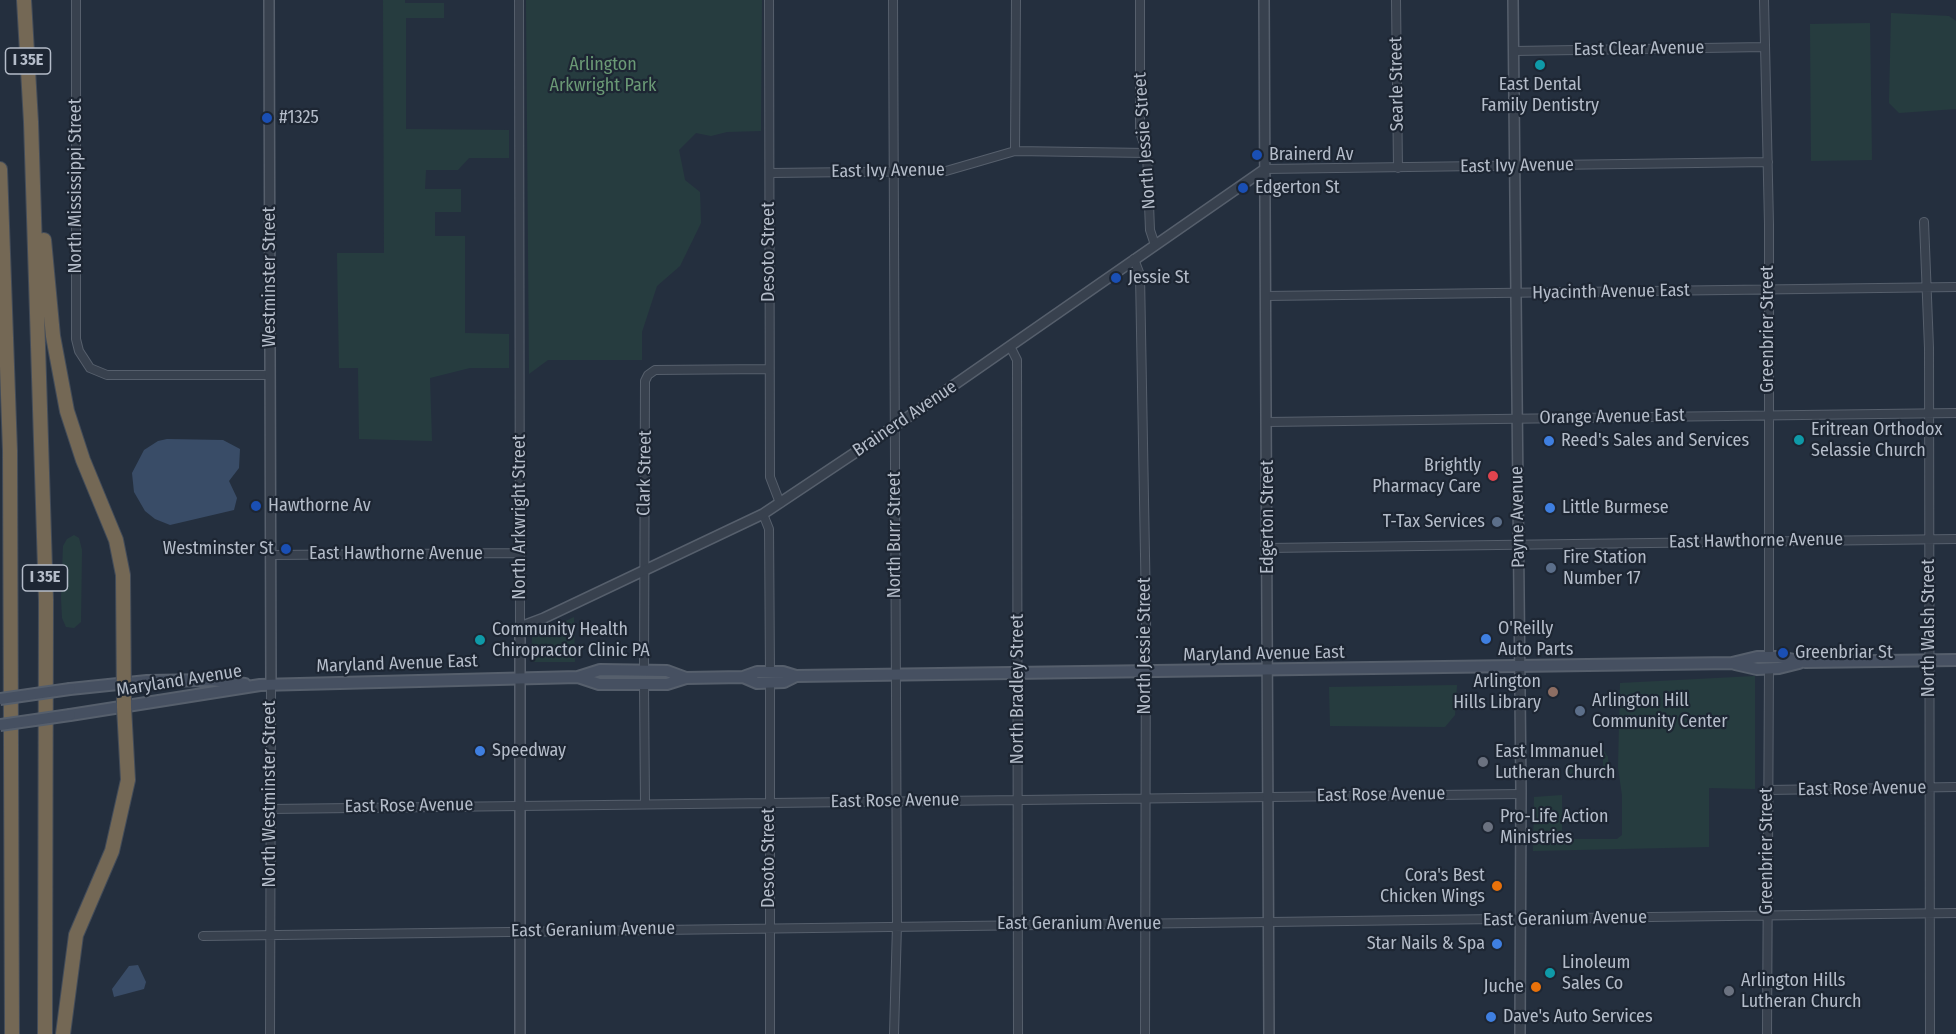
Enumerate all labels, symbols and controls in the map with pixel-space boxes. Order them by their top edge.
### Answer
street label: Searle Street [1385,36,1409,132]
street label: East Clear Avenue [1574,37,1704,61]
road number: I 35E [6,48,51,74]
park label: Arlington Arkwright Park [550,54,656,97]
marker: East Dental Family Dentistry [1533,58,1547,72]
street label: North Jessie Street [1129,72,1161,210]
place label: East Dental Family Dentistry [1481,74,1599,116]
street label: North Mississippi Street [65,98,87,274]
place label: #1325 [279,107,319,129]
marker: #1325 [260,111,274,125]
place label: Brainerd Av [1269,144,1353,166]
marker: Brainerd Av [1250,148,1264,162]
street label: East Ivy Avenue [1460,154,1574,178]
street label: East Ivy Avenue [831,159,945,183]
place label: Edgerton St [1255,177,1340,199]
marker: Edgerton St [1236,181,1250,195]
street label: Desoto Street [758,202,780,302]
street label: Westminster Street [259,207,281,347]
street label: Greenbrier Street [1757,265,1779,393]
place label: Jessie St [1128,267,1189,289]
marker: Jessie St [1109,271,1123,285]
street label: Hyacinth Avenue East [1532,280,1690,304]
street label: Brainerd Avenue [849,376,961,462]
street label: Orange Avenue East [1539,405,1685,429]
place label: Eritrean Orthodox Selassie Church [1811,419,1942,462]
street label: Clark Street [633,430,657,516]
place label: Reed's Sales and Services [1561,430,1749,452]
marker: Eritrean Orthodox Selassie Church [1792,433,1806,447]
street label: North Arkwright Street [509,434,531,600]
marker: Reed's Sales and Services [1542,434,1556,448]
place label: Brightly Pharmacy Care [1372,455,1481,498]
street label: Edgerton Street [1257,460,1279,574]
street label: Payne Avenue [1506,466,1530,568]
marker: Brightly Pharmacy Care [1486,469,1500,483]
street label: North Burr Street [884,472,906,598]
place label: Hawthorne Av [268,495,371,517]
place label: Little Burmese [1562,497,1669,519]
marker: Hawthorne Av [249,499,263,513]
marker: Little Burmese [1543,501,1557,515]
place label: T-Tax Services [1383,511,1485,533]
marker: T-Tax Services [1490,515,1504,529]
street label: East Hawthorne Avenue [1669,529,1843,553]
place label: Westminster St [163,538,274,560]
marker: Westminster St [279,542,293,556]
street label: East Hawthorne Avenue [309,543,483,565]
place label: Fire Station Number 17 [1563,547,1647,590]
street label: North Walsh Street [1918,559,1940,697]
marker: Fire Station Number 17 [1544,561,1558,575]
road number: I 35E [22,565,68,591]
street label: North Jessie Street [1134,577,1156,715]
street label: North Bradley Street [1007,614,1029,764]
place label: O'Reilly Auto Parts [1498,618,1573,660]
place label: Community Health Chiropractor Clinic PA [492,619,650,662]
marker: O'Reilly Auto Parts [1479,632,1493,646]
marker: Community Health Chiropractor Clinic PA [473,633,487,647]
street label: Maryland Avenue East [1183,642,1345,666]
place label: Greenbriar St [1795,642,1893,664]
marker: Greenbriar St [1776,646,1790,660]
street label: Maryland Avenue East [316,650,478,678]
street label: Maryland Avenue [115,660,243,702]
place label: Arlington Hills Library [1453,671,1541,714]
marker: Arlington Hills Library [1546,685,1560,699]
place label: Arlington Hill Community Center [1592,690,1727,732]
street label: North Westminster Street [259,701,281,887]
marker: Arlington Hill Community Center [1573,704,1587,718]
place label: Speedway [492,740,566,762]
place label: East Immanuel Lutheran Church [1495,741,1615,783]
marker: Speedway [473,744,487,758]
marker: East Immanuel Lutheran Church [1476,755,1490,769]
street label: East Rose Avenue [1798,777,1926,801]
street label: East Rose Avenue [1317,783,1445,807]
street label: Greenbrier Street [1756,787,1778,915]
street label: East Rose Avenue [831,789,959,813]
street label: East Rose Avenue [345,794,473,818]
place label: Pro-Life Action Ministries [1500,806,1608,848]
street label: Desoto Street [758,808,780,908]
marker: Pro-Life Action Ministries [1481,820,1495,834]
place label: Cora's Best Chicken Wings [1380,865,1485,908]
marker: Cora's Best Chicken Wings [1490,879,1504,893]
street label: East Geranium Avenue [1483,907,1647,931]
street label: East Geranium Avenue [997,913,1161,935]
street label: East Geranium Avenue [511,918,675,942]
place label: Star Nails & Spa [1367,933,1485,955]
marker: Star Nails & Spa [1490,937,1504,951]
place label: Linoleum Sales Co [1562,952,1630,994]
marker: Linoleum Sales Co [1543,966,1557,980]
place label: Arlington Hills Lutheran Church [1741,970,1861,1012]
place label: Juche [1484,976,1524,998]
marker: Juche [1529,980,1543,994]
marker: Arlington Hills Lutheran Church [1722,984,1736,998]
place label: Dave's Auto Services [1503,1006,1653,1028]
marker: Dave's Auto Services [1484,1010,1498,1024]

